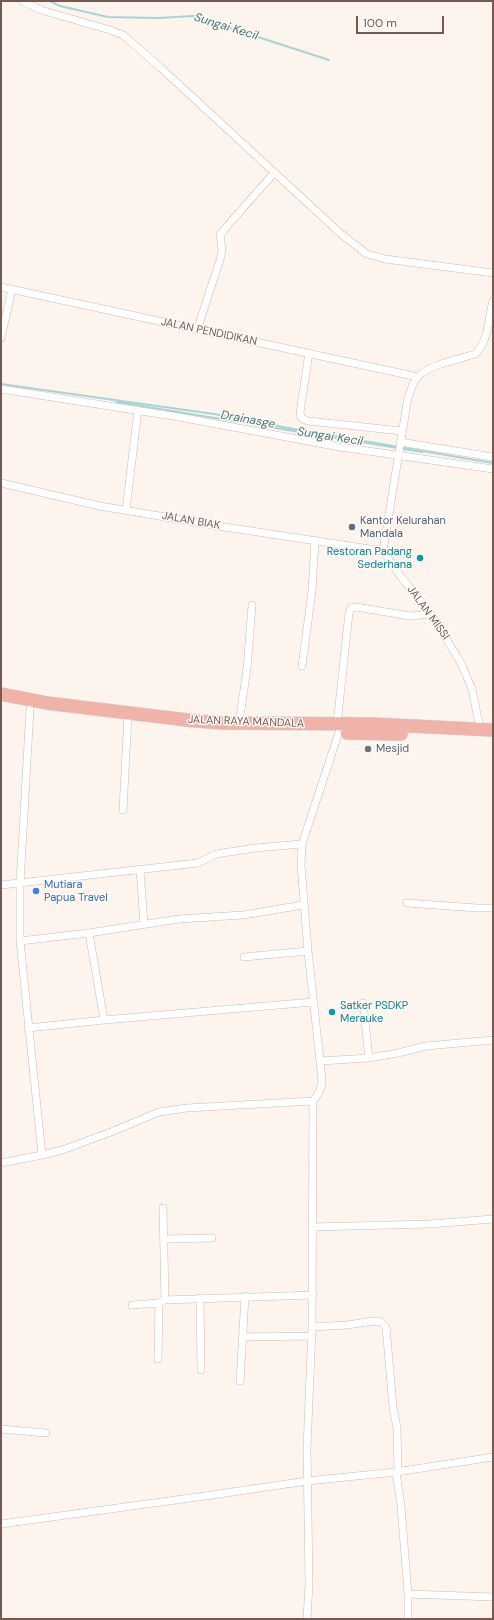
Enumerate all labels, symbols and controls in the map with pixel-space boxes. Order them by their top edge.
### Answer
scale bar [358,8,446,34]
water label: Sungai Kecil [192,10,260,44]
text: 100 m [363,15,397,31]
street label: JALAN PENDIDIKAN [160,315,258,349]
water label: Drainasge [220,408,276,432]
water label: Sungai Kecil [296,425,364,449]
street label: JALAN BIAK [161,509,221,533]
place label: Kantor Kelurahan Mandala [360,514,446,540]
marker: Kantor Kelurahan Mandala [347,522,357,532]
place label: Restoran Padang Sederhana [327,545,412,571]
marker: Restoran Padang Sederhana [415,553,425,563]
street label: JALAN MISSI [404,584,452,642]
street label: JALAN RAYA MANDALA [188,713,304,731]
place label: Mesjid [376,742,409,756]
marker: Mesjid [363,744,373,754]
place label: Mutiara Papua Travel [44,878,108,904]
marker: Mutiara Papua Travel [31,886,41,896]
place label: Satker PSDKP Merauke [340,999,408,1025]
marker: Satker PSDKP Merauke [327,1007,337,1017]

